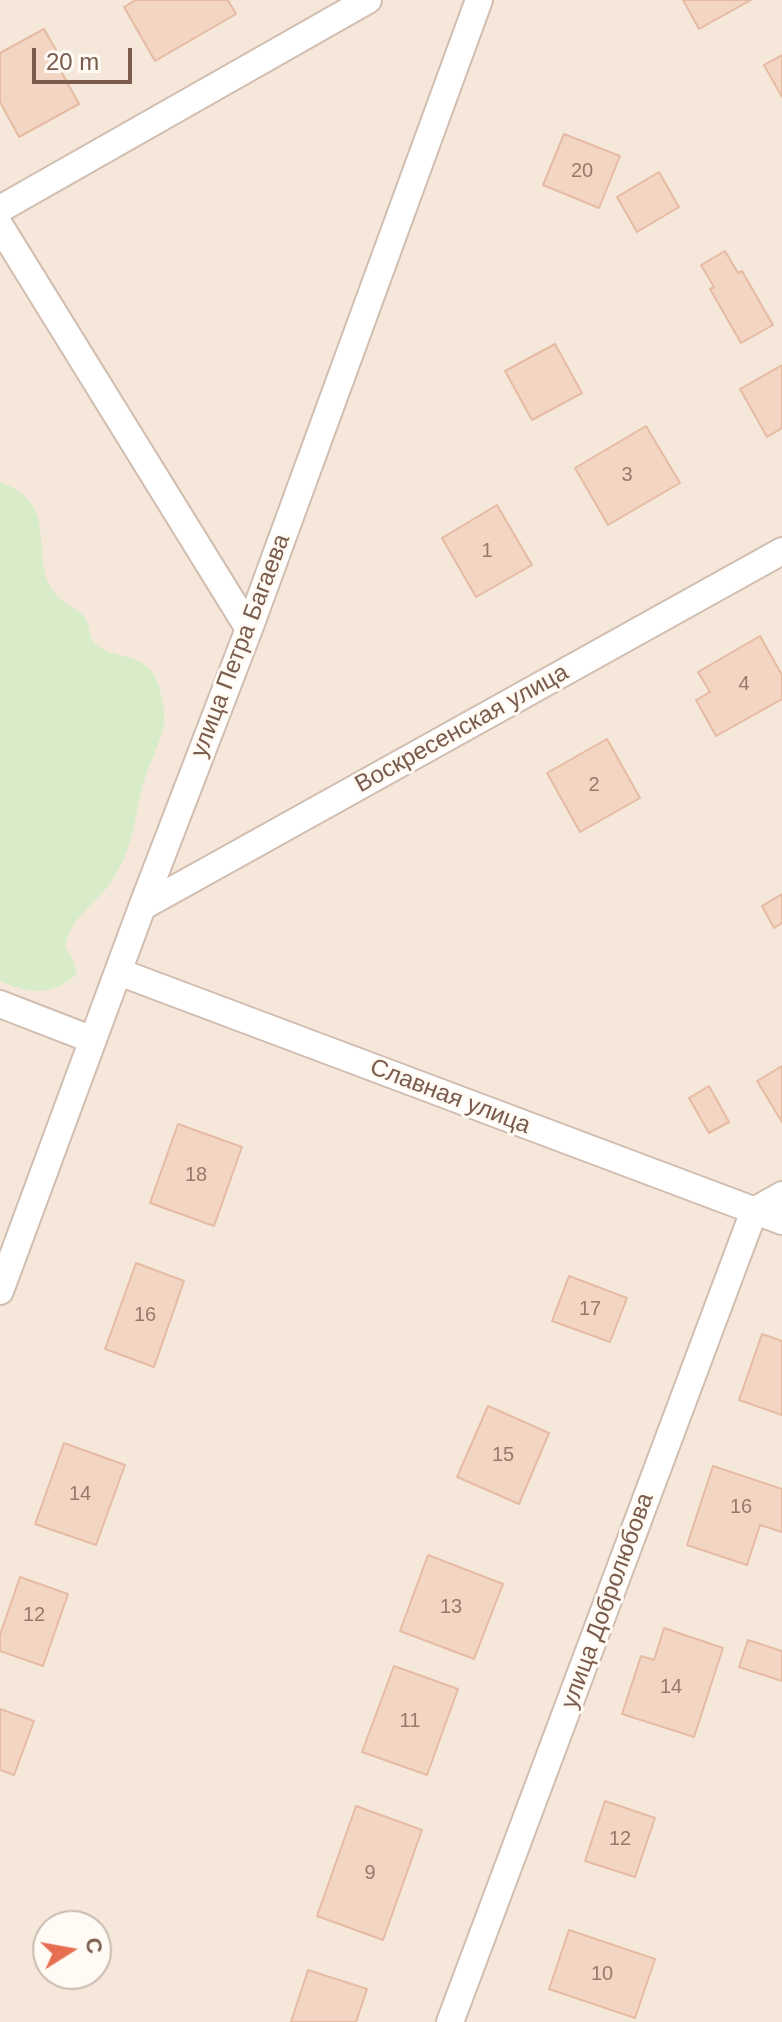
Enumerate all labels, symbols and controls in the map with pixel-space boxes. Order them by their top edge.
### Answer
scale bar [36,32,136,82]
text: 20 m [46,48,99,75]
house number: 20 [571,159,593,183]
house number: 3 [621,463,633,487]
street label: улица Петра Багаева [185,530,297,762]
house number: 1 [481,539,493,563]
street label: Воскресенская улица [350,658,574,800]
house number: 4 [738,672,750,696]
house number: 2 [588,773,600,797]
street label: Славная улица [366,1053,534,1141]
house number: 18 [185,1163,207,1187]
house number: 17 [579,1297,601,1321]
house number: 16 [134,1303,156,1327]
house number: 15 [492,1443,514,1467]
house number: 14 [69,1482,91,1506]
street label: улица Добролюбова [556,1489,660,1713]
house number: 16 [730,1495,752,1519]
house number: 13 [440,1595,462,1619]
house number: 12 [23,1603,45,1627]
house number: 14 [660,1675,682,1699]
house number: 11 [400,1709,420,1733]
house number: 12 [609,1827,631,1851]
house number: 9 [364,1861,376,1885]
north arrow [32,1910,112,1990]
text: С [80,1936,108,1956]
house number: 10 [591,1962,613,1986]

